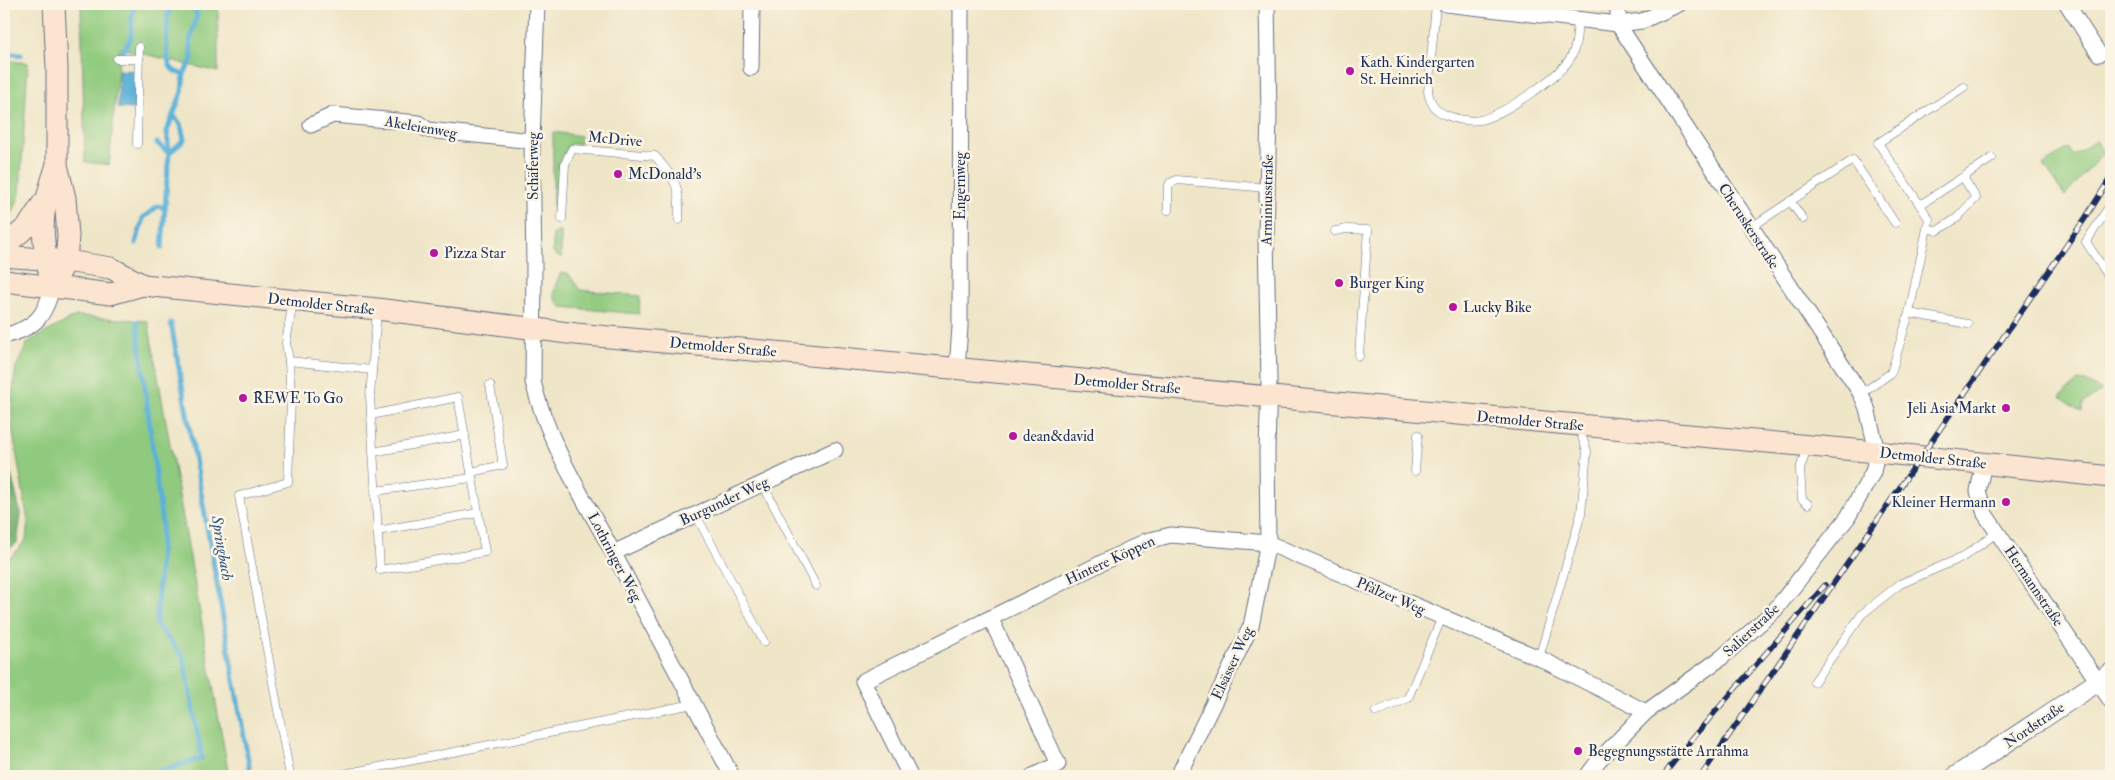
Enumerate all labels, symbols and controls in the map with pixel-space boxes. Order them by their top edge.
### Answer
place label: Kath. Kindergarten St. Heinrich [1360,53,1475,89]
marker: Kath. Kindergarten St. Heinrich [1344,65,1356,77]
street label: Akeleienweg [382,112,459,143]
street label: McDrive [587,128,643,151]
street label: Schäferweg [524,131,543,200]
street label: Engernweg [951,151,970,220]
street label: Arminiusstraße [1257,154,1278,247]
place label: McDonald's [628,165,701,184]
marker: McDonald's [612,168,624,180]
street label: Cheruskerstraße [1714,180,1783,273]
place label: Pizza Star [444,244,506,263]
marker: Pizza Star [428,247,440,259]
place label: Burger King [1349,274,1425,293]
marker: Burger King [1333,277,1345,289]
street label: Detmolder Straße [266,289,375,320]
place label: Lucky Bike [1463,298,1532,317]
marker: Lucky Bike [1447,301,1459,313]
street label: Detmolder Straße [669,333,777,362]
street label: Detmolder Straße [1073,370,1181,399]
place label: REWE To Go [253,389,343,408]
marker: REWE To Go [237,392,249,404]
place label: Jeli Asia Markt [1906,399,1996,419]
marker: Jeli Asia Markt [2000,402,2012,414]
street label: Detmolder Straße [1476,407,1584,436]
place label: dean&david [1023,427,1095,446]
marker: dean&david [1007,430,1019,442]
street label: Detmolder Straße [1878,443,1987,474]
street label: Burgunder Weg [677,472,772,530]
place label: Kleiner Hermann [1891,493,1996,512]
marker: Kleiner Hermann [2000,496,2012,508]
street label: Lothringer Weg [583,509,646,606]
water label: Springbach [206,513,238,582]
street label: Hintere Köppen [1062,531,1159,590]
street label: Hermannstraße [2000,542,2068,630]
street label: Pfälzer Weg [1353,573,1429,620]
street label: Salierstraße [1719,599,1784,661]
street label: Elsässer Weg [1207,623,1258,703]
street label: Nordstraße [2000,698,2068,753]
place label: Begegnungsstätte Arrahma [1588,742,1749,761]
marker: Begegnungsstätte Arrahma [1572,745,1584,757]

